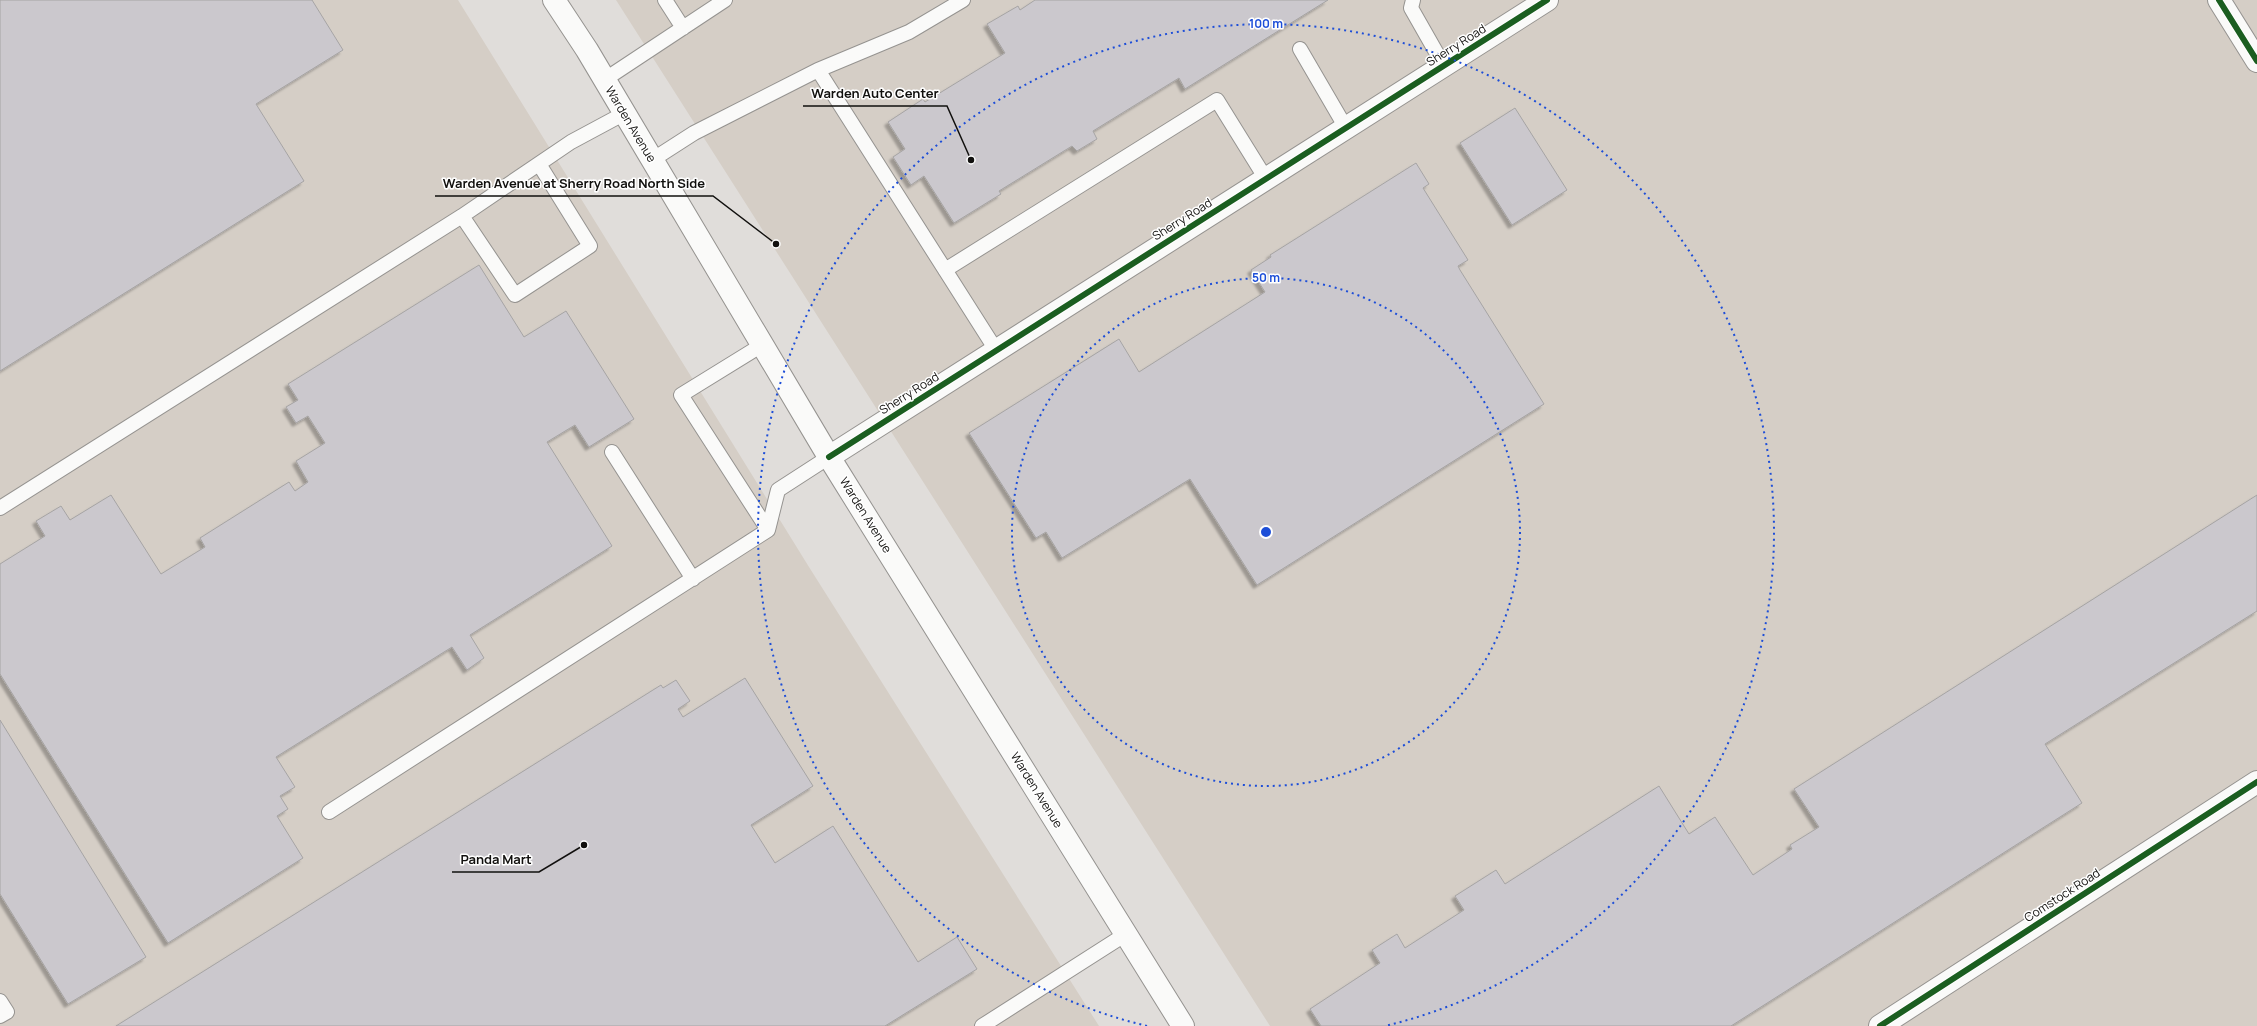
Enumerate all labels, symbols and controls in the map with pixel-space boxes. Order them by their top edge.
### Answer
text: 100 m [1249,15,1283,32]
street label: Sherry Road [1423,20,1489,70]
callout: Warden Auto Center [803,81,947,106]
street label: Warden Avenue [602,83,660,165]
text: Warden Auto Center [811,84,939,102]
callout: Warden Avenue at Sherry Road North Side [435,171,713,196]
text: Warden Avenue at Sherry Road North Side [443,174,705,192]
street label: Sherry Road [1149,194,1215,244]
text: 50 m [1252,269,1280,286]
street label: Sherry Road [876,368,942,418]
street label: Warden Avenue [836,474,896,556]
centre of rings [1259,525,1273,539]
street label: Warden Avenue [1007,749,1067,831]
callout: Panda Mart [452,847,539,872]
text: Panda Mart [460,850,532,868]
street label: Comstock Road [2021,864,2103,926]

